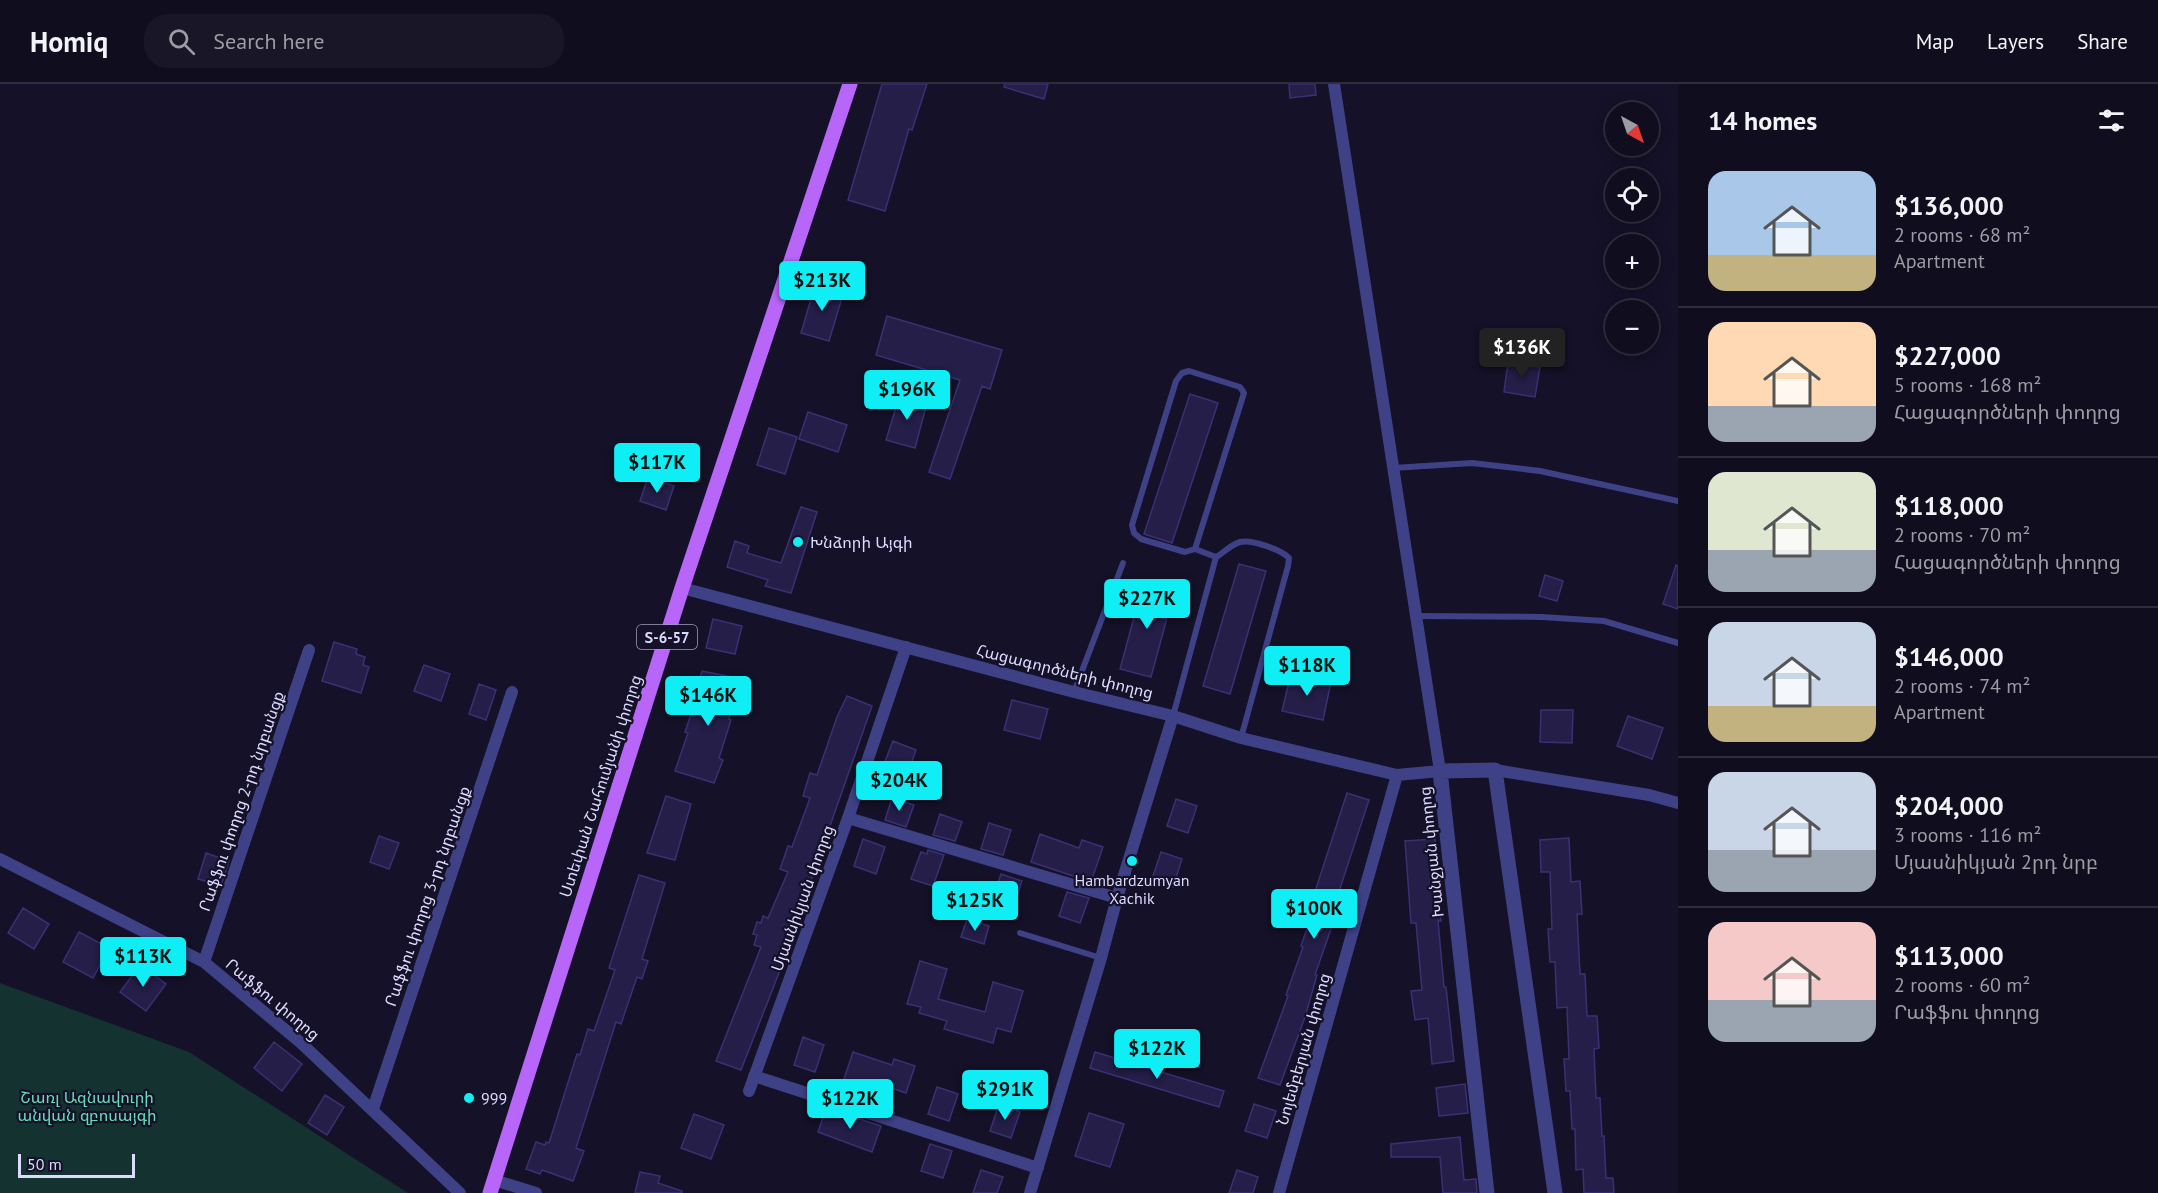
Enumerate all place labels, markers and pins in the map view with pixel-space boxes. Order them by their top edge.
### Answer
pin: $213K [780,261,864,312]
pin: $136K [1480,328,1564,379]
pin: $196K [865,370,949,421]
pin: $117K [615,443,699,494]
place label: Խնձորի Այգի [810,532,913,552]
marker: Խնձորի Այգի [791,535,805,549]
pin: $227K [1105,579,1189,630]
pin: $118K [1265,646,1349,697]
pin: $146K [666,676,750,727]
pin: $204K [857,761,941,812]
marker: Hambardzumyan Xachik [1125,854,1139,868]
place label: Hambardzumyan Xachik [1074,870,1190,908]
pin: $125K [933,881,1017,932]
pin: $100K [1272,889,1356,940]
pin: $113K [101,937,185,988]
pin: $122K [1115,1029,1199,1080]
pin: $291K [963,1070,1047,1121]
pin: $122K [808,1079,892,1130]
place label: 999 [481,1088,507,1108]
marker: 999 [462,1091,476,1105]

